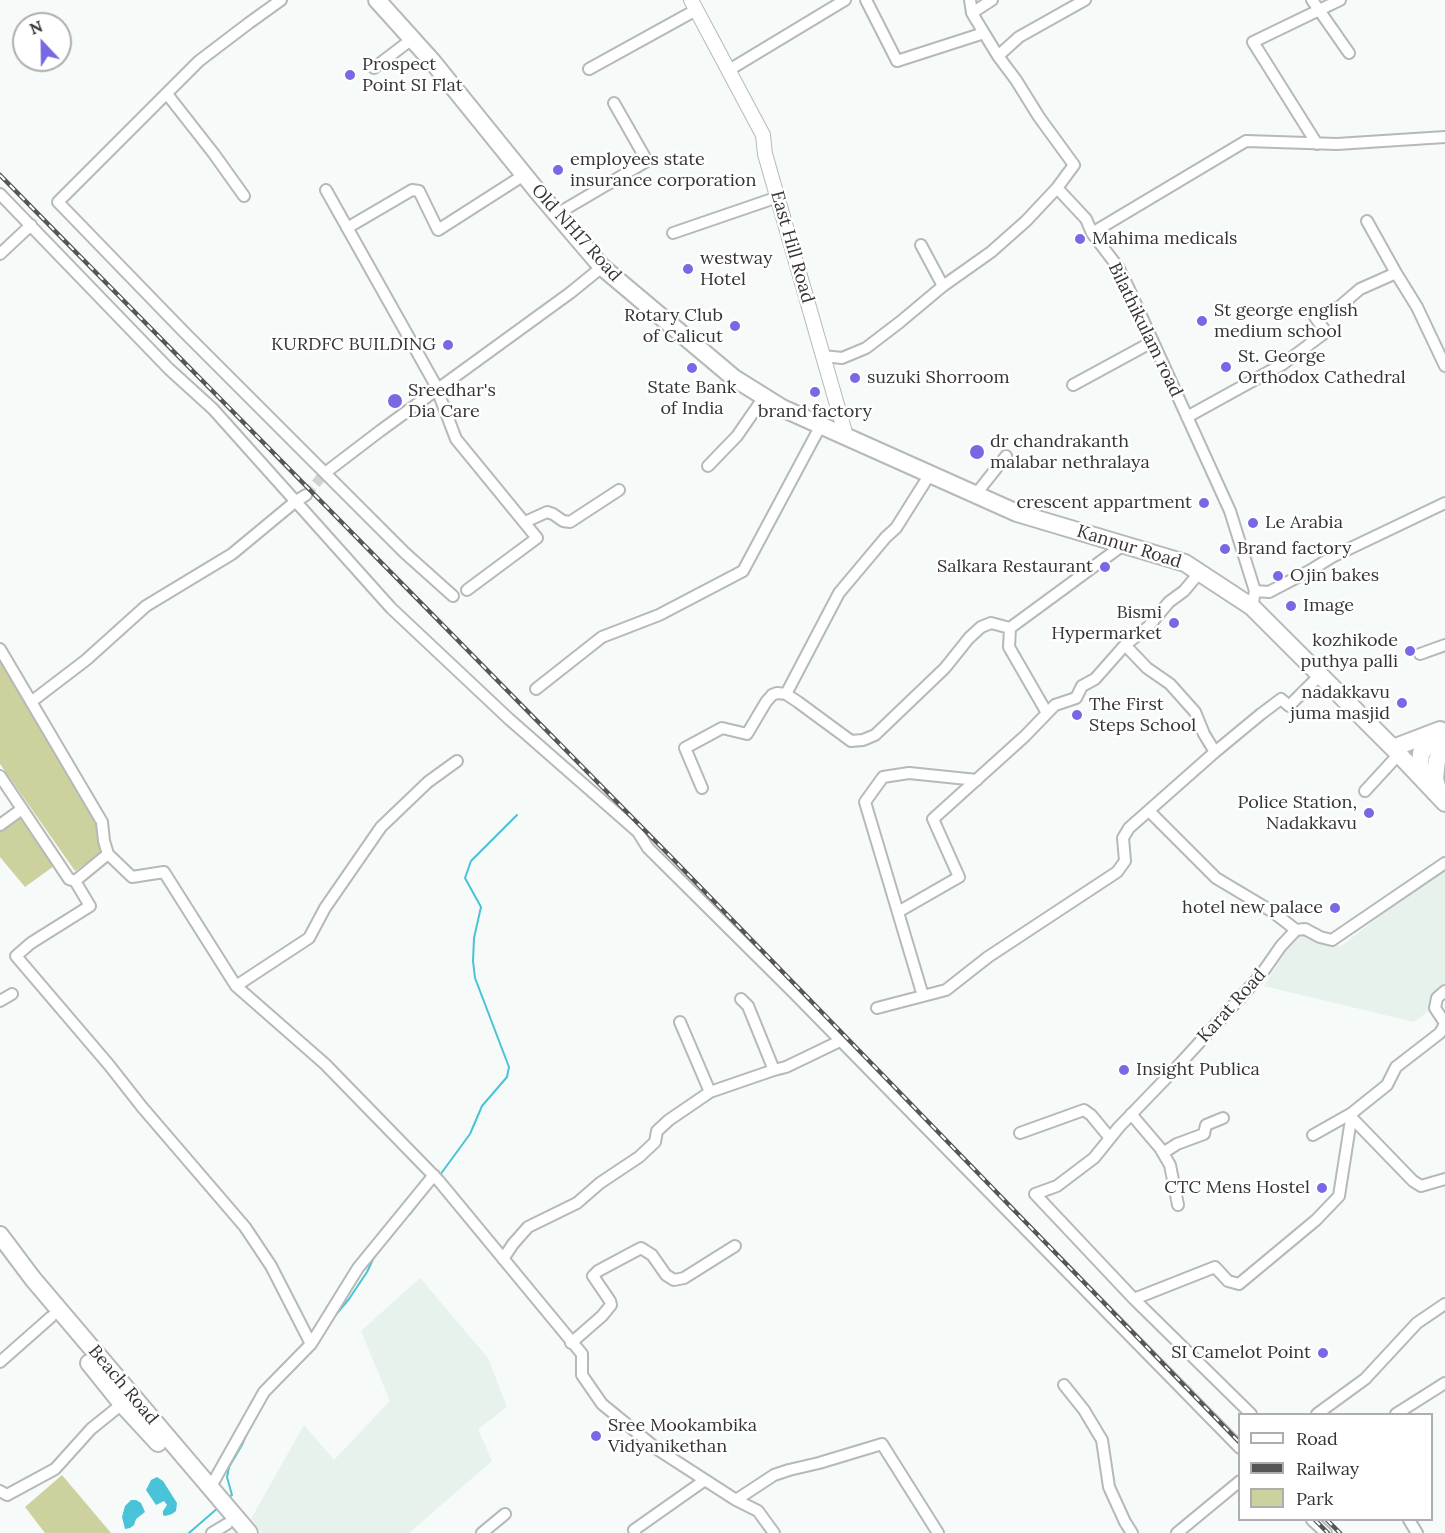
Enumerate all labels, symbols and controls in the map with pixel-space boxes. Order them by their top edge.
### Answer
north arrow [12,12,72,72]
text: N [27,16,45,39]
place label: Prospect Point SI Flat [362,54,463,97]
marker: Prospect Point SI Flat [343,68,357,82]
place label: employees state insurance corporation [570,149,756,192]
marker: employees state insurance corporation [551,163,565,177]
street label: Old NH17 Road [527,180,625,286]
street label: East Hill Road [766,188,818,306]
place label: Mahima medicals [1092,228,1237,250]
marker: Mahima medicals [1073,232,1087,246]
place label: westway Hotel [700,248,772,290]
street label: Bilathikulam road [1103,259,1187,401]
marker: westway Hotel [681,262,695,276]
place label: St george english medium school [1214,300,1358,342]
place label: Rotary Club of Calicut [624,305,723,348]
marker: St george english medium school [1195,314,1209,328]
marker: Rotary Club of Calicut [728,319,742,333]
place label: KURDFC BUILDING [271,334,436,356]
marker: KURDFC BUILDING [441,338,455,352]
place label: St. George Orthodox Cathedral [1238,346,1406,388]
marker: St. George Orthodox Cathedral [1219,360,1233,374]
marker: State Bank of India [685,361,699,375]
place label: suzuki Shorroom [867,367,1010,389]
marker: suzuki Shorroom [848,371,862,385]
place label: State Bank of India [648,377,736,420]
place label: Sreedhar's Dia Care [408,380,496,422]
marker: brand factory [808,385,822,399]
marker: Sreedhar's Dia Care [386,392,404,410]
place label: brand factory [758,401,872,423]
place label: dr chandrakanth malabar nethralaya [990,431,1150,474]
marker: dr chandrakanth malabar nethralaya [968,443,986,461]
place label: crescent appartment [1016,492,1192,514]
marker: crescent appartment [1197,496,1211,510]
place label: Le Arabia [1265,512,1343,534]
marker: Le Arabia [1246,516,1260,530]
street label: Kannur Road [1074,521,1184,573]
place label: Brand factory [1237,538,1351,560]
marker: Brand factory [1218,542,1232,556]
place label: Salkara Restaurant [937,556,1093,578]
marker: Salkara Restaurant [1098,560,1112,574]
place label: Ojin bakes [1290,565,1379,587]
marker: Ojin bakes [1271,569,1285,583]
place label: Image [1303,595,1354,617]
marker: Image [1284,599,1298,613]
place label: Bismi Hypermarket [1051,602,1162,644]
marker: Bismi Hypermarket [1167,616,1181,630]
place label: kozhikode puthya palli [1300,630,1398,672]
marker: kozhikode puthya palli [1403,644,1417,658]
place label: nadakkavu juma masjid [1290,682,1390,724]
place label: The First Steps School [1089,694,1196,736]
marker: nadakkavu juma masjid [1395,696,1409,710]
marker: The First Steps School [1070,708,1084,722]
place label: Police Station, Nadakkavu [1238,792,1357,834]
marker: Police Station, Nadakkavu [1362,806,1376,820]
place label: hotel new palace [1182,897,1323,919]
marker: hotel new palace [1328,901,1342,915]
street label: Karat Road [1193,965,1271,1047]
place label: Insight Publica [1136,1059,1260,1081]
marker: Insight Publica [1117,1063,1131,1077]
place label: CTC Mens Hostel [1164,1177,1310,1199]
marker: CTC Mens Hostel [1315,1181,1329,1195]
street label: Beach Road [84,1341,162,1429]
place label: SI Camelot Point [1171,1342,1311,1364]
marker: SI Camelot Point [1316,1346,1330,1360]
legend [1238,1413,1433,1521]
place label: Sree Mookambika Vidyanikethan [608,1415,757,1458]
text: Road [1296,1427,1338,1450]
marker: Sree Mookambika Vidyanikethan [589,1429,603,1443]
text: Railway [1296,1457,1359,1480]
text: Park [1296,1487,1333,1510]

